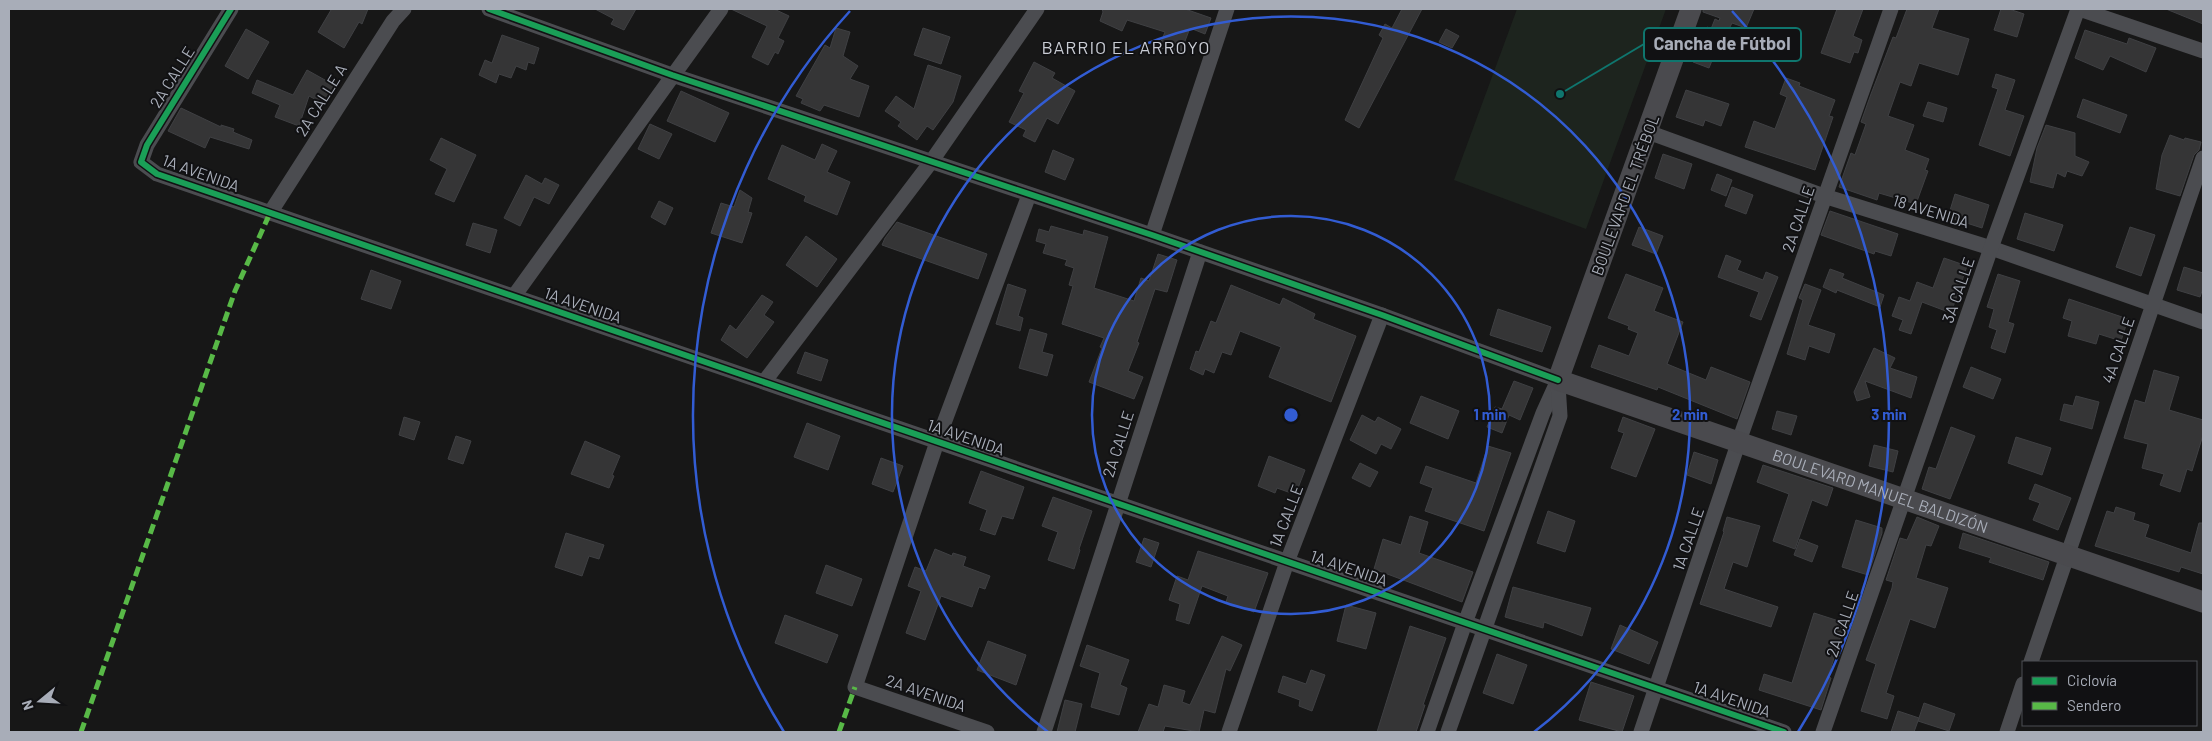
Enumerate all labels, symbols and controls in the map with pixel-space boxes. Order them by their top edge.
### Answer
callout: Cancha de Fútbol [1644,28,1801,61]
text: Cancha de Fútbol [1653,32,1791,54]
district label: BARRIO EL ARROYO [1042,36,1210,58]
street label: 2A CALLE [145,43,198,111]
street label: 2A CALLE A [291,60,350,139]
street label: BOULEVARD EL TRÉBOL [1587,112,1662,278]
street label: 1A AVENIDA [160,150,243,195]
street label: 2A CALLE [1777,183,1818,254]
street label: 18 AVENIDA [1891,190,1972,231]
street label: 3A CALLE [1937,254,1978,325]
street label: 1A AVENIDA [542,282,625,327]
street label: 4A CALLE [2097,314,2138,386]
text: 1 min [1474,405,1506,423]
text: 2 min [1672,405,1708,423]
text: 3 min [1871,405,1907,423]
centre of rings [1282,406,1300,424]
street label: 2A CALLE [1098,408,1137,479]
street label: 1A AVENIDA [925,414,1008,459]
street label: BOULEVARD MANUEL BALDIZÓN [1770,445,1991,536]
street label: 1A CALLE [1265,482,1306,550]
street label: 1A CALLE [1668,505,1707,573]
street label: 1A AVENIDA [1308,545,1391,590]
street label: 2A CALLE [1821,588,1862,659]
legend [2022,661,2197,726]
street label: 2A AVENIDA [884,670,969,715]
text: Ciclovía [2067,671,2117,689]
north arrow [15,676,65,726]
street label: 1A AVENIDA [1691,676,1774,721]
text: Sendero [2067,696,2121,714]
text: N [18,698,37,712]

